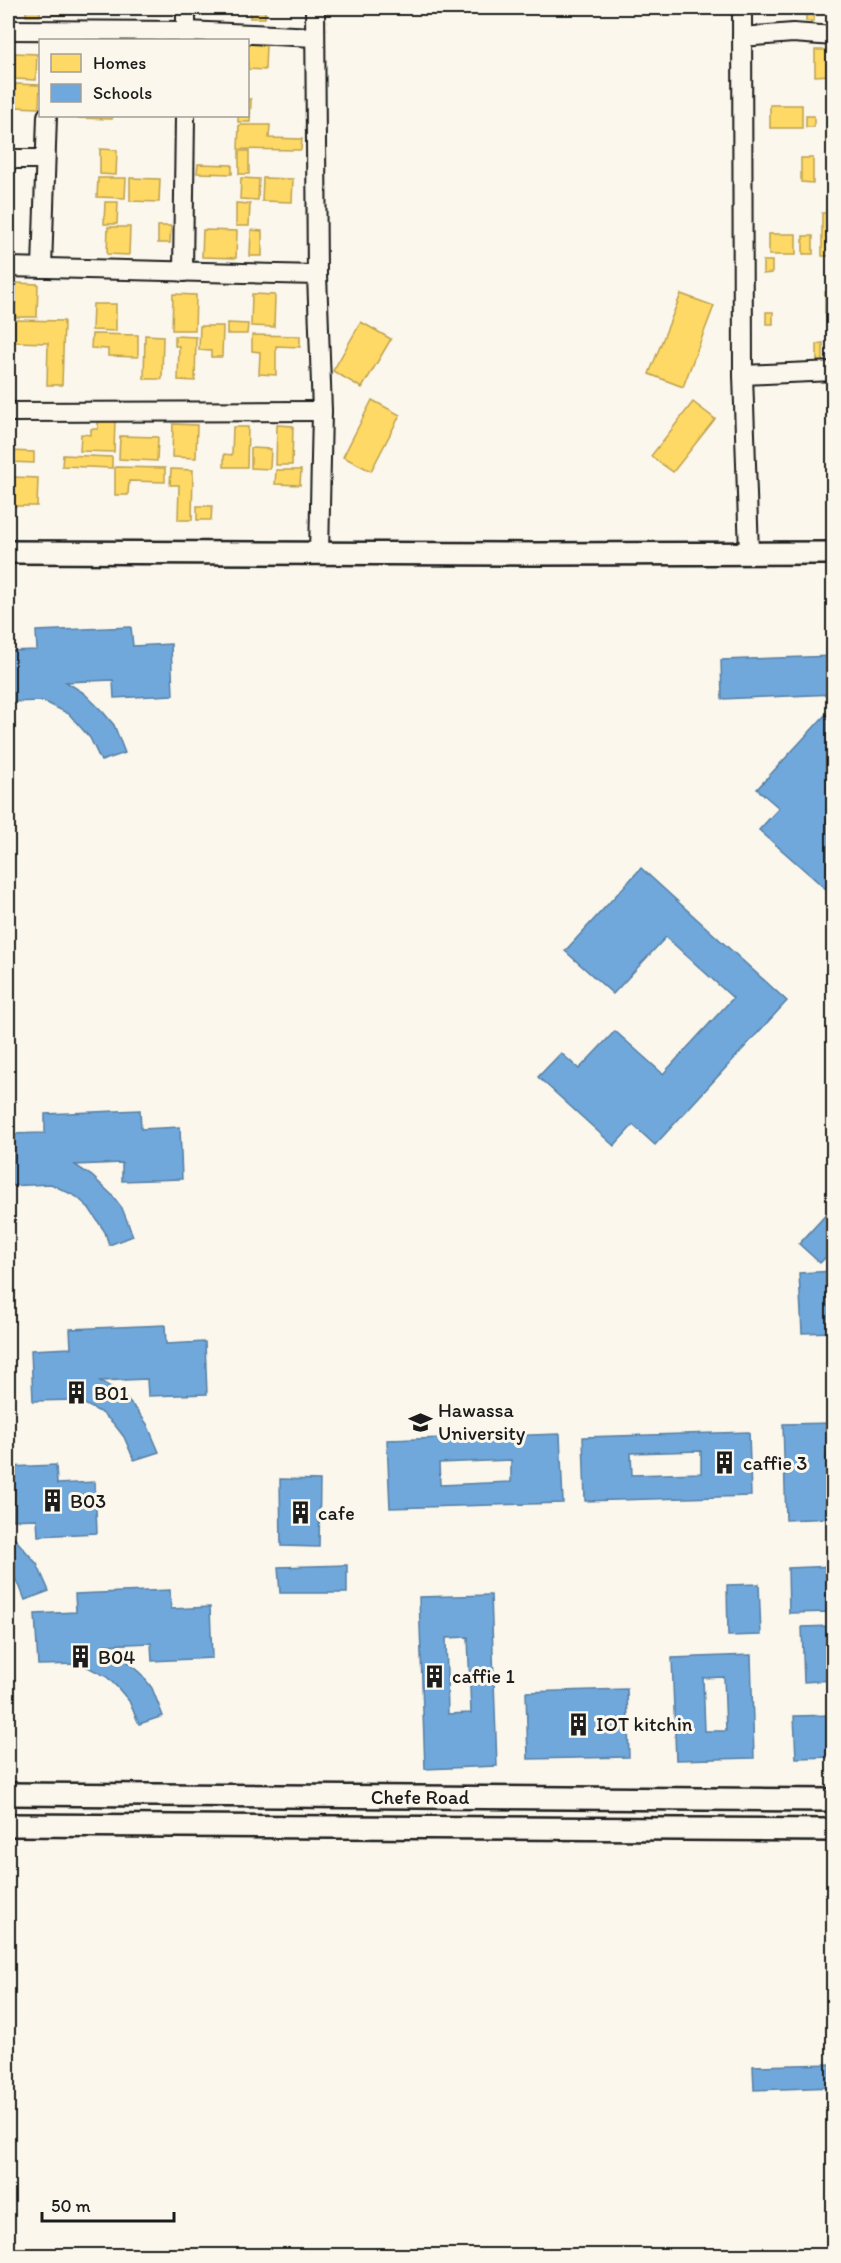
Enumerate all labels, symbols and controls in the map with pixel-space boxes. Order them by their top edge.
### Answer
legend [39,39,249,117]
text: Homes [93,52,146,74]
text: Schools [93,82,152,104]
building icon: B01 [63,1380,89,1406]
place label: B01 [94,1381,129,1405]
place label: Hawassa University [438,1398,526,1445]
school or university icon: Hawassa University [407,1409,433,1435]
building icon: caffie 3 [712,1450,738,1476]
place label: caffie 3 [743,1451,807,1475]
building icon: B03 [39,1488,65,1514]
place label: B03 [70,1489,106,1513]
building icon: cafe [287,1500,313,1526]
place label: cafe [318,1501,355,1525]
building icon: B04 [67,1644,93,1670]
place label: B04 [98,1645,135,1669]
building icon: caffie 1 [421,1663,447,1689]
place label: caffie 1 [452,1664,515,1688]
building icon: IOT kitchin [565,1711,591,1737]
place label: IOT kitchin [596,1712,693,1736]
street label: Chefe Road [371,1785,469,1809]
scale bar [42,2185,174,2223]
text: 50 m [51,2195,91,2217]

